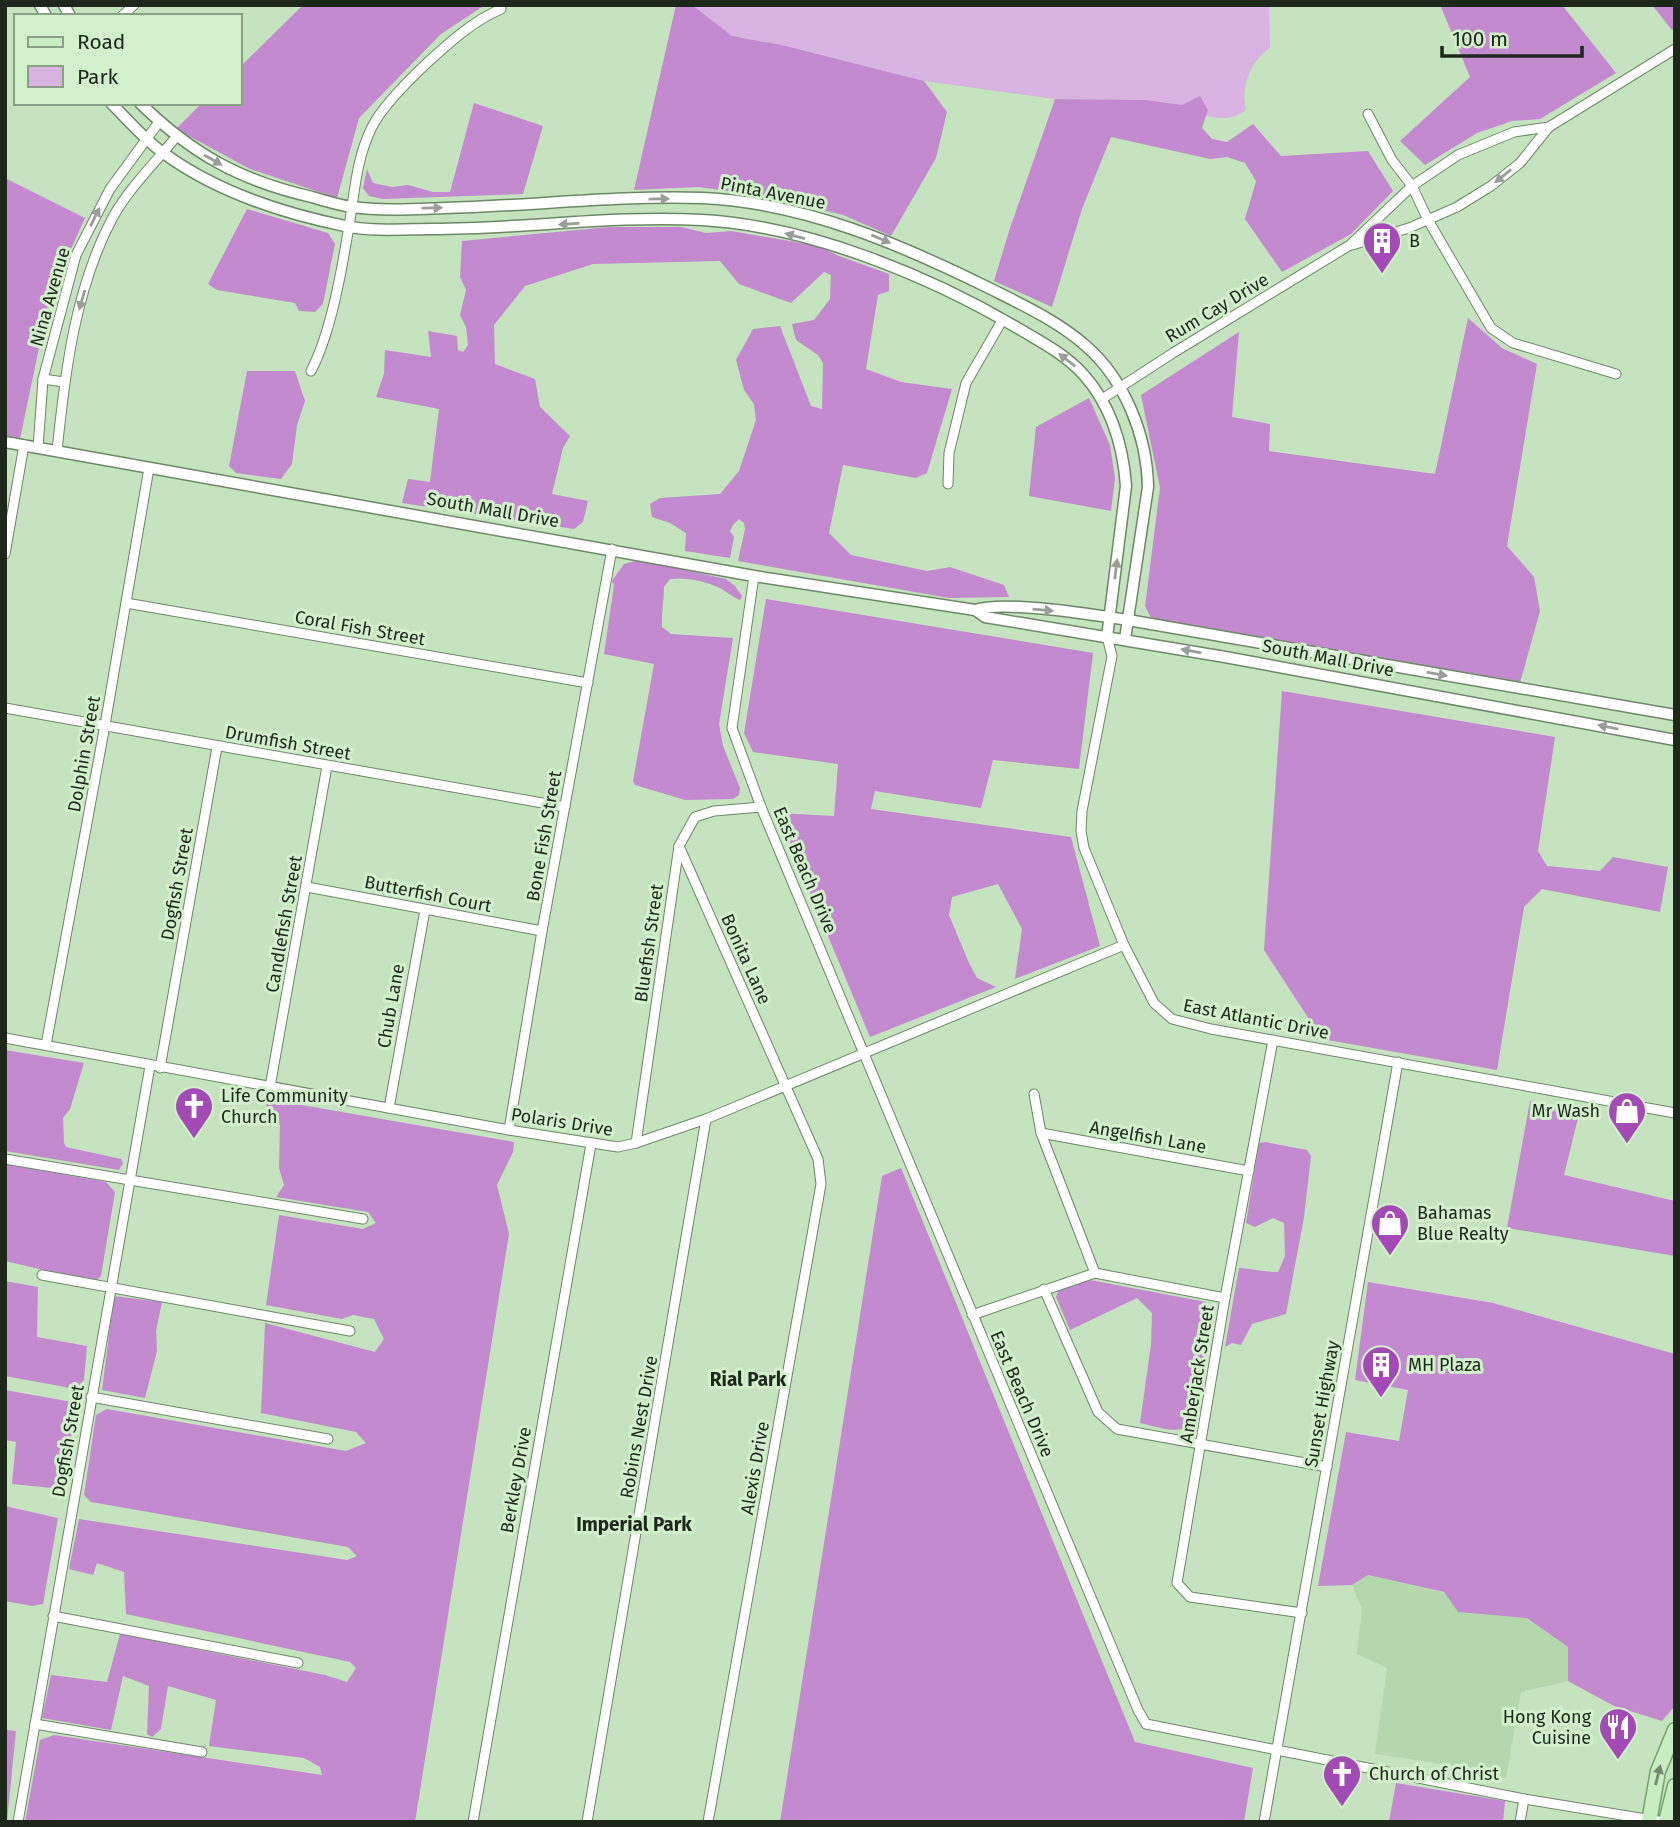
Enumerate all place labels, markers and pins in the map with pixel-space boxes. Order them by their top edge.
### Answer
building icon: B [1361,220,1403,275]
place label: B [1409,230,1420,252]
church icon: Life Community Church [173,1085,215,1140]
place label: Life Community Church [221,1085,348,1128]
shop icon: Mr Wash [1606,1090,1648,1145]
place label: Mr Wash [1531,1100,1600,1122]
shop icon: Bahamas Blue Realty [1369,1202,1411,1257]
place label: Bahamas Blue Realty [1417,1202,1509,1245]
building icon: MH Plaza [1360,1344,1402,1399]
place label: MH Plaza [1408,1354,1482,1376]
place label: Hong Kong Cuisine [1503,1706,1592,1749]
restaurant icon: Hong Kong Cuisine [1597,1706,1639,1761]
church icon: Church of Christ [1321,1753,1363,1808]
place label: Church of Christ [1369,1763,1499,1785]

